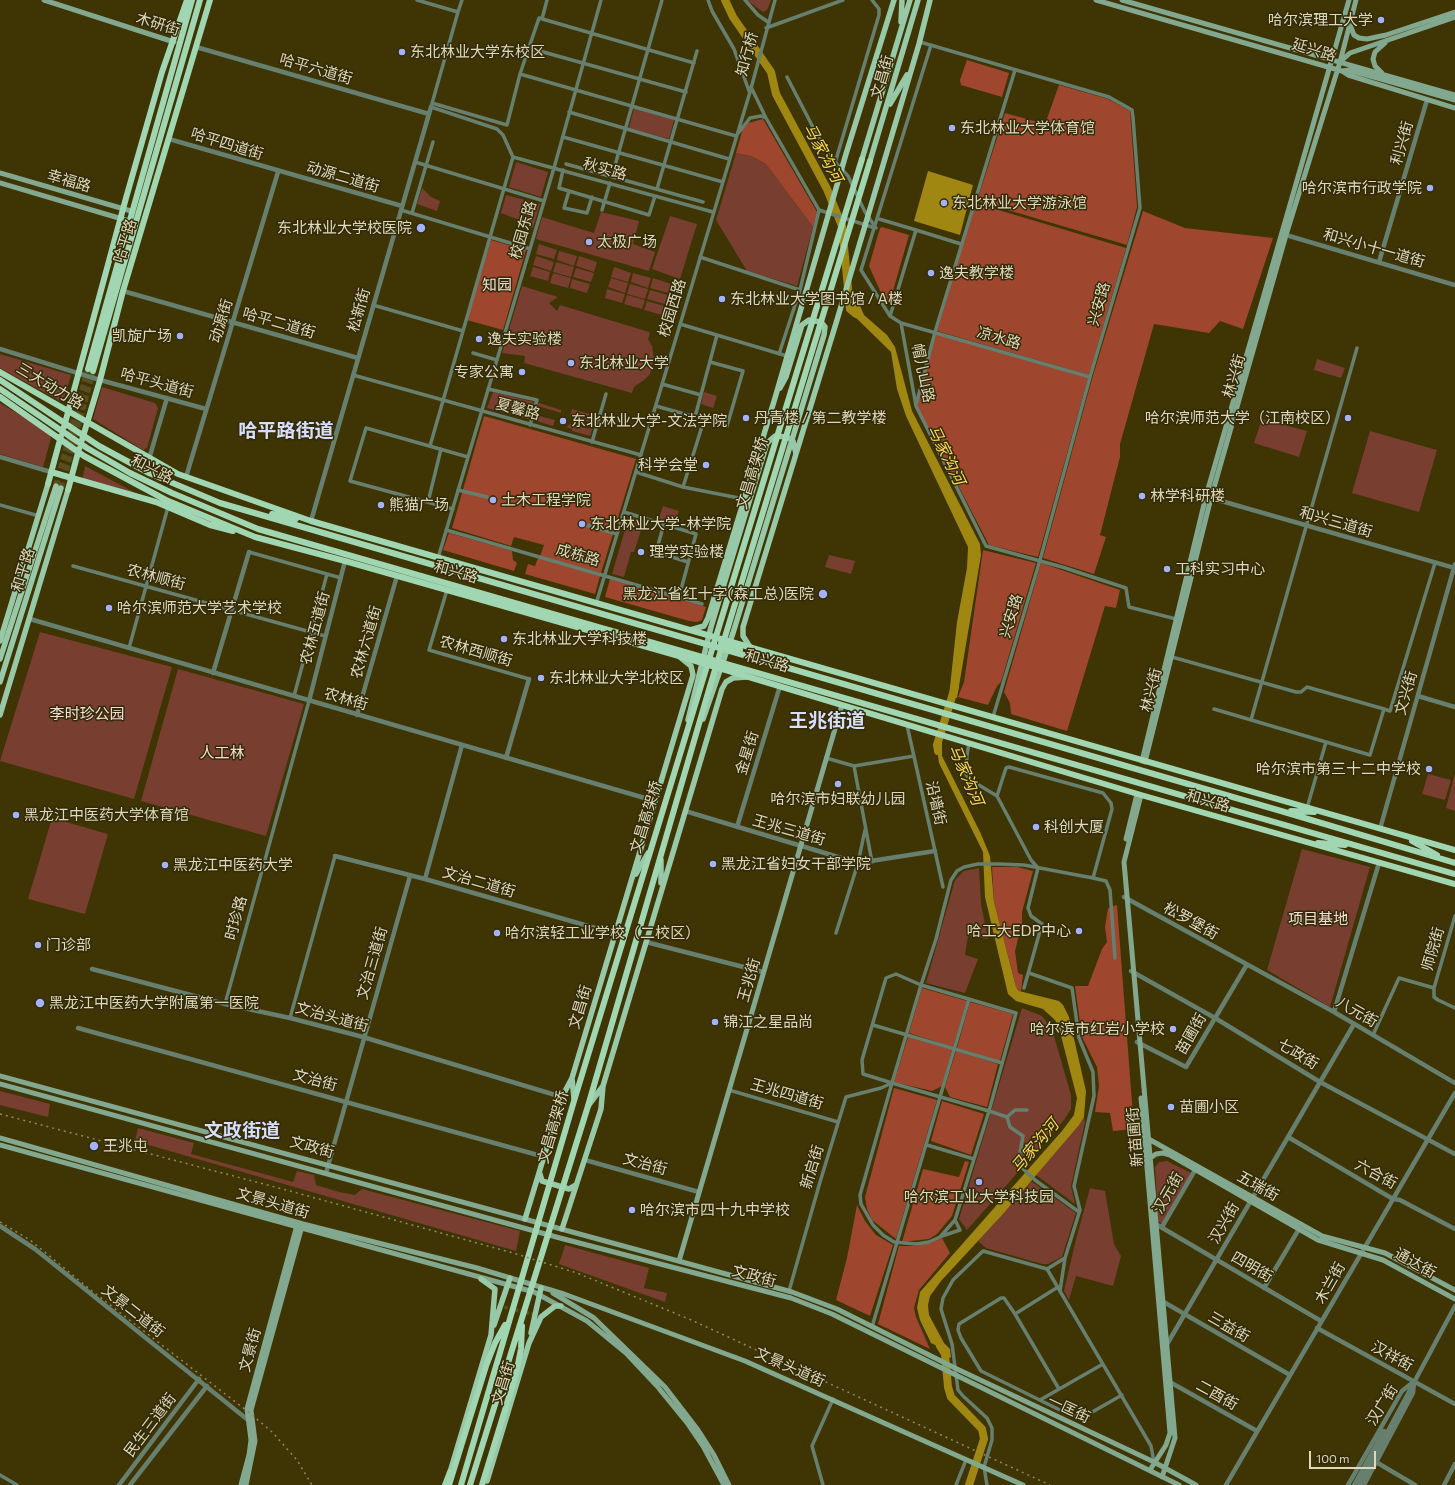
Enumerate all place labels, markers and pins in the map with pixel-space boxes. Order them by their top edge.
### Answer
place label: 哈尔滨理工大学 [1268,11,1373,29]
marker: 哈尔滨理工大学 [1376,15,1386,25]
place label: 东北林业大学东校区 [410,43,545,61]
marker: 东北林业大学东校区 [397,47,407,57]
place label: 东北林业大学体育馆 [960,119,1095,137]
marker: 东北林业大学体育馆 [947,123,957,133]
place label: 哈尔滨市行政学院 [1302,179,1422,197]
marker: 哈尔滨市行政学院 [1425,183,1435,193]
place label: 东北林业大学游泳馆 [952,194,1087,212]
marker: 东北林业大学游泳馆 [939,198,949,208]
place label: 东北林业大学校医院 [277,219,412,237]
marker: 东北林业大学校医院 [415,222,427,234]
place label: 太极广场 [597,233,657,251]
marker: 太极广场 [584,237,594,247]
place label: 逸夫教学楼 [939,264,1014,282]
marker: 逸夫教学楼 [926,268,936,278]
place label: 东北林业大学图书馆 / A楼 [730,290,903,308]
marker: 东北林业大学图书馆 / A楼 [717,294,727,304]
place label: 凯旋广场 [112,327,172,345]
place label: 逸夫实验楼 [487,330,562,348]
marker: 凯旋广场 [175,331,185,341]
marker: 逸夫实验楼 [474,334,484,344]
place label: 东北林业大学 [579,354,669,372]
marker: 东北林业大学 [566,358,576,368]
place label: 专家公寓 [454,363,514,381]
marker: 专家公寓 [517,367,527,377]
place label: 丹青楼 / 第二教学楼 [754,409,886,427]
place label: 哈尔滨师范大学（江南校区） [1145,409,1340,427]
place label: 东北林业大学-文法学院 [571,412,727,430]
marker: 丹青楼 / 第二教学楼 [741,413,751,423]
marker: 哈尔滨师范大学（江南校区） [1343,413,1353,423]
marker: 东北林业大学-文法学院 [558,416,568,426]
place label: 科学会堂 [638,456,698,474]
marker: 科学会堂 [701,460,711,470]
place label: 林学科研楼 [1150,487,1225,505]
place label: 土木工程学院 [501,491,591,509]
marker: 林学科研楼 [1137,491,1147,501]
marker: 土木工程学院 [488,495,498,505]
place label: 熊猫广场 [389,496,449,514]
marker: 熊猫广场 [376,500,386,510]
place label: 东北林业大学-林学院 [590,515,731,533]
marker: 东北林业大学-林学院 [577,519,587,529]
place label: 理学实验楼 [649,543,724,561]
marker: 理学实验楼 [636,547,646,557]
place label: 工科实习中心 [1175,560,1265,578]
marker: 工科实习中心 [1162,564,1172,574]
place label: 黑龙江省红十字(森工总)医院 [622,585,814,603]
marker: 黑龙江省红十字(森工总)医院 [817,588,829,600]
place label: 哈尔滨师范大学艺术学校 [117,599,282,617]
marker: 哈尔滨师范大学艺术学校 [104,603,114,613]
place label: 东北林业大学科技楼 [512,630,647,648]
marker: 东北林业大学科技楼 [499,634,509,644]
place label: 东北林业大学北校区 [549,669,684,687]
marker: 东北林业大学北校区 [536,673,546,683]
place label: 哈尔滨市第三十二中学校 [1256,760,1421,778]
marker: 哈尔滨市第三十二中学校 [1424,764,1434,774]
marker: 哈尔滨市妇联幼儿园 [833,779,843,789]
place label: 哈尔滨市妇联幼儿园 [771,790,905,808]
place label: 黑龙江中医药大学体育馆 [24,806,189,824]
marker: 黑龙江中医药大学体育馆 [11,810,21,820]
place label: 科创大厦 [1044,818,1104,836]
marker: 科创大厦 [1031,822,1041,832]
place label: 黑龙江省妇女干部学院 [721,855,871,873]
place label: 黑龙江中医药大学 [173,856,293,874]
marker: 黑龙江省妇女干部学院 [708,859,718,869]
marker: 黑龙江中医药大学 [160,860,170,870]
place label: 哈工大EDP中心 [967,922,1071,940]
place label: 哈尔滨轻工业学校（二校区） [505,924,700,942]
marker: 哈工大EDP中心 [1074,926,1084,936]
marker: 哈尔滨轻工业学校（二校区） [492,928,502,938]
place label: 门诊部 [46,936,91,954]
marker: 门诊部 [33,940,43,950]
place label: 黑龙江中医药大学附属第一医院 [49,994,259,1012]
marker: 黑龙江中医药大学附属第一医院 [34,997,46,1009]
place label: 锦江之星品尚 [723,1013,813,1031]
marker: 锦江之星品尚 [710,1017,720,1027]
place label: 哈尔滨市红岩小学校 [1030,1020,1165,1038]
marker: 哈尔滨市红岩小学校 [1168,1024,1178,1034]
place label: 苗圃小区 [1179,1098,1239,1116]
marker: 苗圃小区 [1166,1102,1176,1112]
place label: 王兆屯 [103,1137,148,1155]
marker: 王兆屯 [88,1140,100,1152]
marker: 哈尔滨工业大学科技园 [974,1177,984,1187]
place label: 哈尔滨工业大学科技园 [904,1188,1054,1206]
place label: 哈尔滨市四十九中学校 [640,1201,790,1219]
marker: 哈尔滨市四十九中学校 [627,1205,637,1215]

